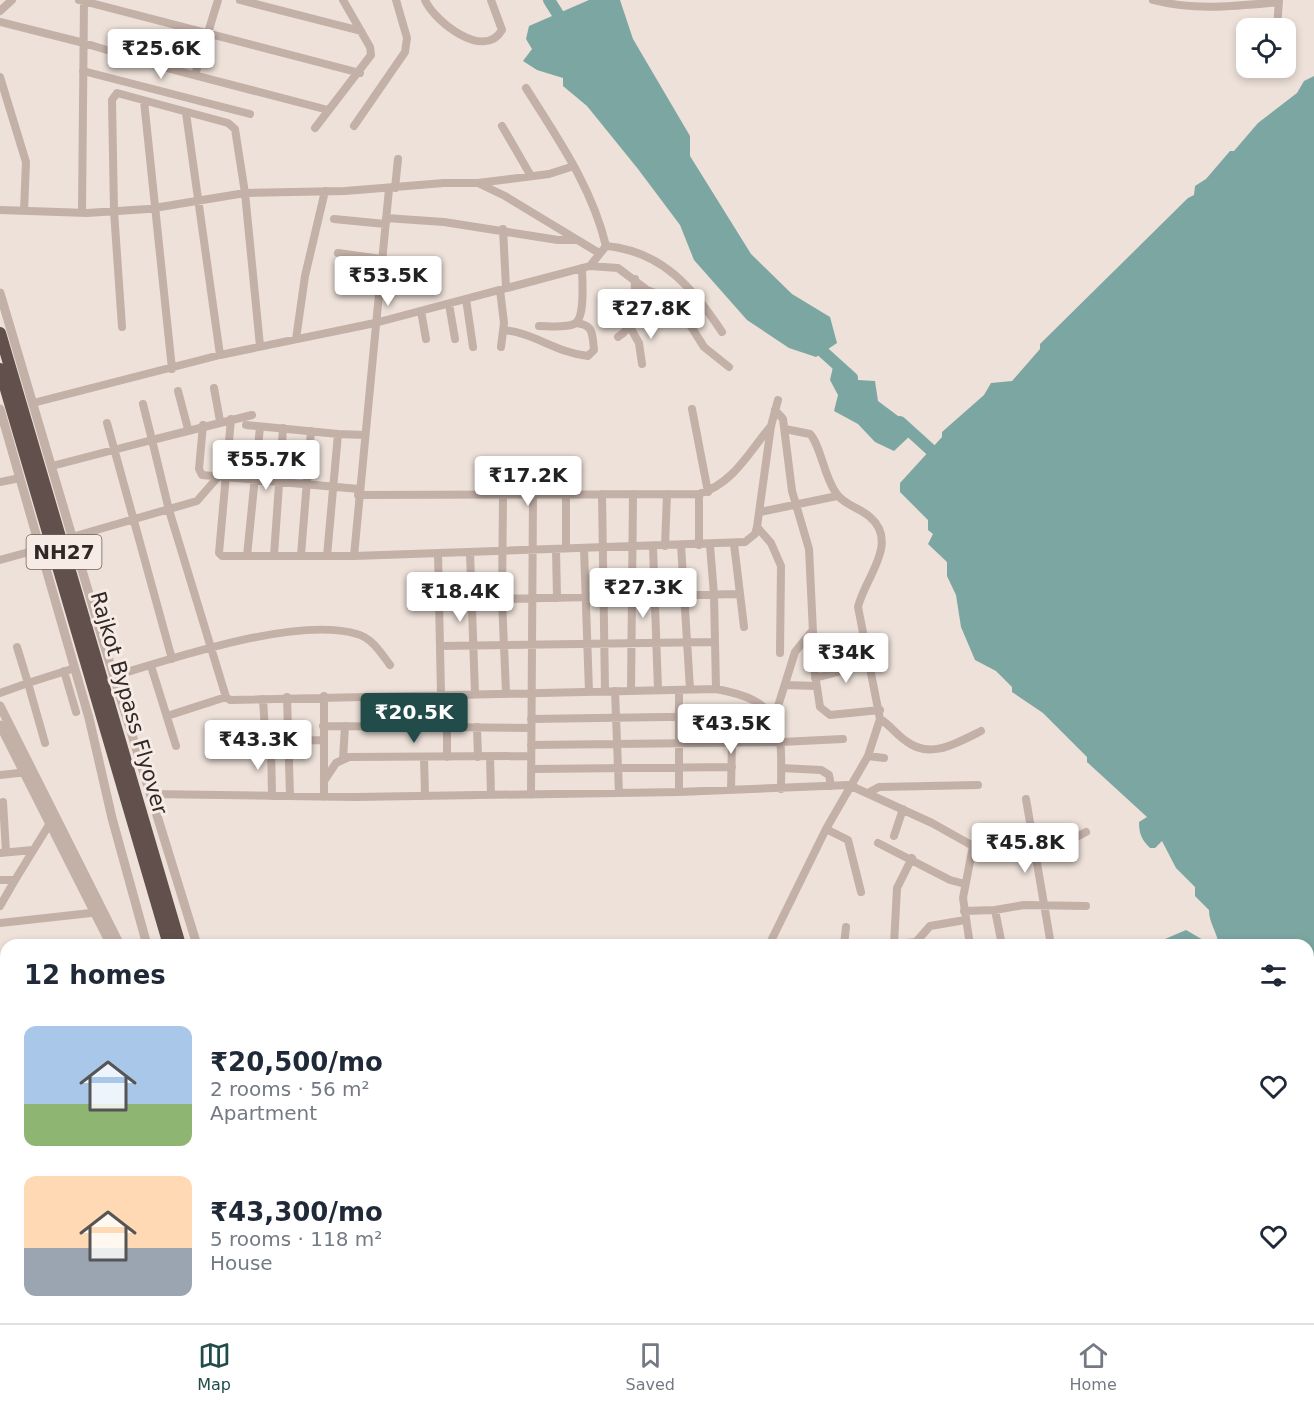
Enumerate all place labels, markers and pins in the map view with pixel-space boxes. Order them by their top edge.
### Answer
pin: ₹25.6K [112,29,210,80]
pin: ₹53.5K [339,256,437,307]
pin: ₹27.8K [602,289,700,340]
pin: ₹55.7K [217,440,315,491]
pin: ₹17.2K [479,456,577,507]
pin: ₹27.3K [594,568,692,619]
pin: ₹18.4K [411,572,509,623]
pin: ₹34K [810,633,882,684]
pin: ₹20.5K [365,693,463,744]
pin: ₹43.5K [682,704,780,755]
pin: ₹43.3K [209,720,307,771]
pin: ₹45.8K [976,823,1074,874]

